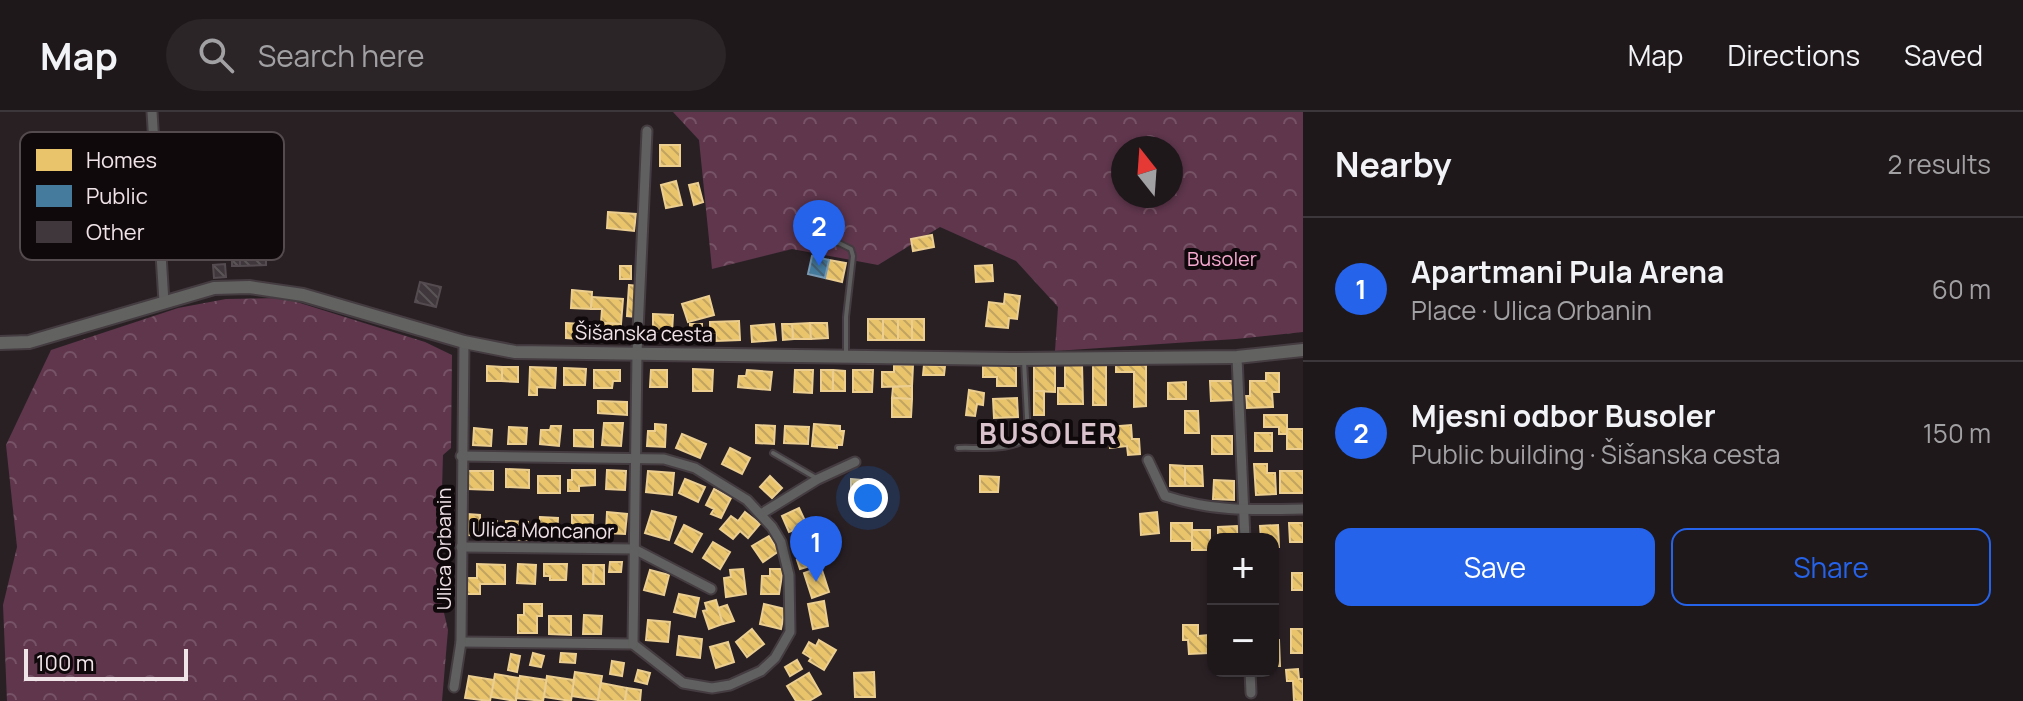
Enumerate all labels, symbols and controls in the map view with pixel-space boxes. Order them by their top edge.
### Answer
search box [166,19,726,91]
text: Map [40,29,118,81]
icon: search [194,33,238,77]
text: Search here [258,35,425,76]
text: Map [1628,36,1683,74]
text: Directions [1727,36,1860,74]
text: Saved [1904,36,1983,74]
legend [20,132,284,260]
north arrow [1111,136,1183,208]
text: Nearby [1335,141,1451,187]
text: Homes [86,145,157,175]
text: 2 results [1887,146,1991,182]
text: Public [86,181,148,211]
pin: 2 [793,200,845,266]
text: Other [86,217,145,247]
park label: Busoler [1187,245,1257,272]
text: Apartmani Pula Arena [1411,251,1724,292]
text: 1 [1355,271,1367,307]
text: 60 m [1932,271,1991,307]
text: Place · Ulica Orbanin [1411,292,1652,328]
street label: Šišanska cesta [575,318,713,348]
text: Mjesni odbor Busoler [1411,395,1716,436]
district label: BUSOLER [979,414,1119,452]
text: 2 [1353,415,1369,451]
text: 150 m [1923,415,1991,451]
text: Public building · Šišanska cesta [1411,436,1780,472]
your location [848,478,888,518]
street label: Ulica Orbanin [430,488,457,610]
street label: Ulica Moncanor [471,515,615,545]
pin: 1 [790,516,842,582]
button: Save [1335,528,1655,606]
button: Share [1671,528,1991,606]
map controls [1207,533,1279,677]
button: + [1207,533,1279,605]
button: − [1207,605,1279,677]
scale bar [24,645,188,681]
text: 100 m [36,648,94,678]

